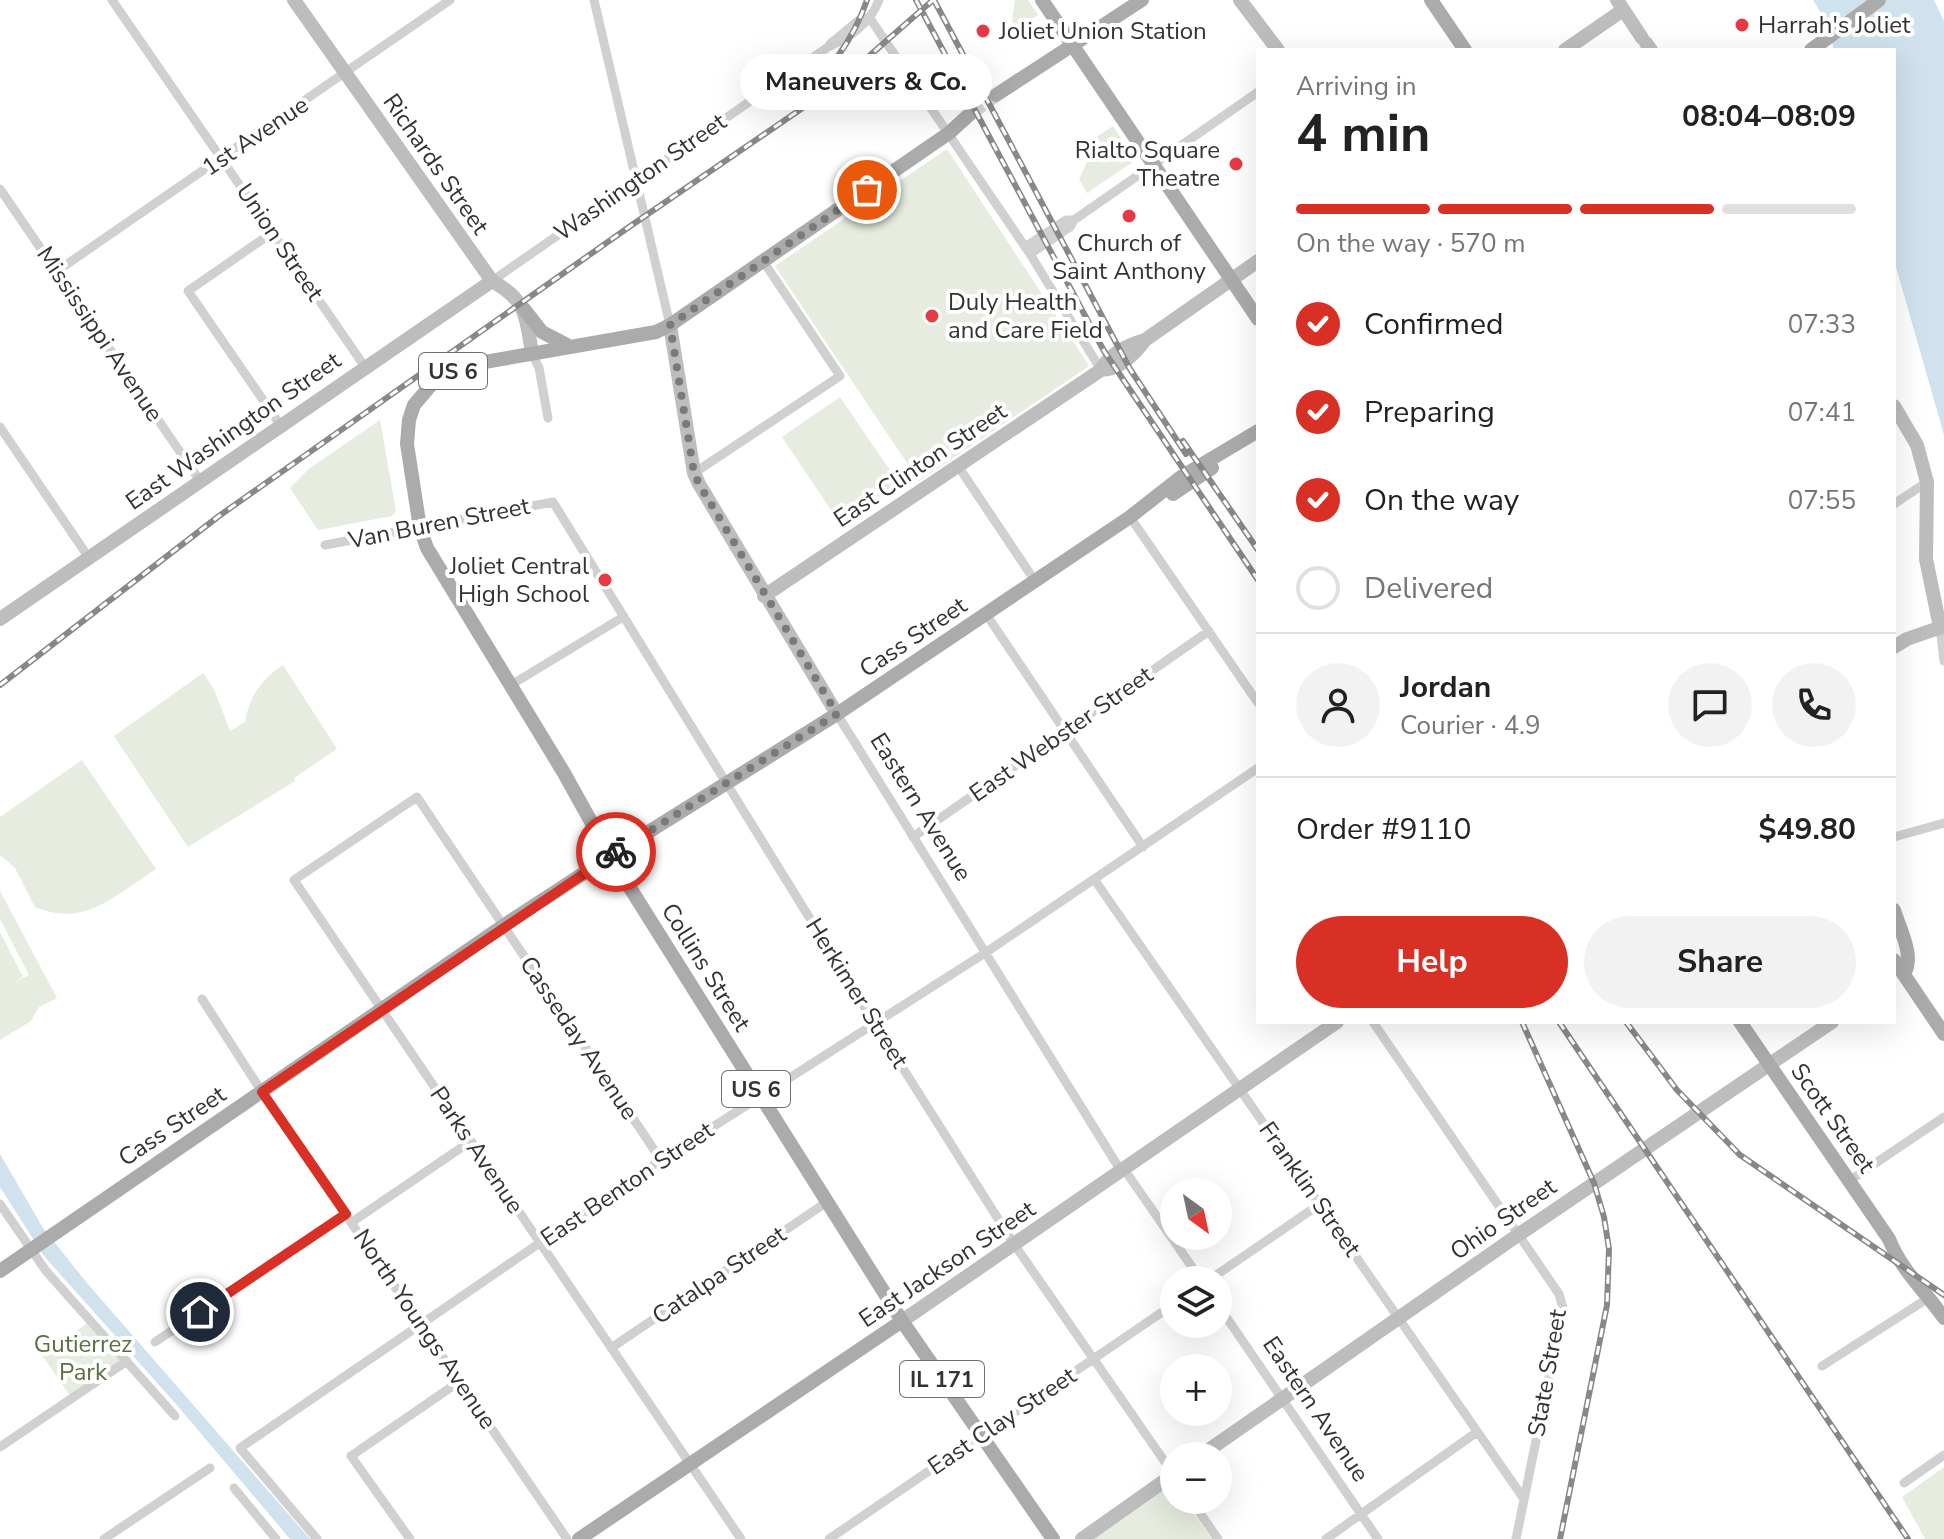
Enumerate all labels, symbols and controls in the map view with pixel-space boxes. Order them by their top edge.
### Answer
place label: Harrah's Joliet [1758,9,1911,41]
place label: Joliet Union Station [998,15,1207,47]
marker: Harrah's Joliet [1733,16,1751,34]
marker: Joliet Union Station [974,22,992,40]
callout: Maneuvers & Co. [741,54,993,110]
text: Maneuvers & Co. [765,64,967,99]
text: Arriving in [1296,69,1417,104]
street label: Richards Street [376,87,497,241]
street label: 1st Avenue [195,89,315,183]
text: 08:04–08:09 [1682,96,1856,137]
text: 4 min [1296,98,1431,169]
street label: Washington Street [548,105,733,248]
place label: Rialto Square Theatre [1075,134,1220,194]
marker: Rialto Square Theatre [1227,155,1245,173]
pin [833,156,901,224]
icon: bag [845,168,889,212]
street label: Union Street [229,177,331,308]
marker: Church of Saint Anthony [1120,207,1138,225]
text: On the way · 570 m [1296,226,1525,261]
place label: Church of Saint Anthony [1052,227,1206,287]
street label: Mississippi Avenue [29,240,171,428]
place label: Duly Health and Care Field [948,286,1103,346]
icon: check [1296,302,1340,346]
text: Confirmed [1364,304,1504,345]
marker: Duly Health and Care Field [923,307,941,325]
text: 07:33 [1788,307,1856,342]
street label: East Washington Street [119,344,347,517]
road number: US 6 [419,353,487,389]
icon: check [1296,390,1340,434]
text: Preparing [1364,392,1495,433]
street label: East Clinton Street [827,395,1013,535]
text: 07:41 [1788,395,1856,430]
icon: check [1296,478,1340,522]
text: On the way [1364,480,1519,521]
text: 07:55 [1788,483,1856,518]
street label: Van Buren Street [345,490,533,556]
place label: Joliet Central High School [448,550,589,610]
text: Delivered [1364,568,1493,609]
marker: Joliet Central High School [596,571,614,589]
street label: Cass Street [853,589,974,685]
street label: East Webster Street [963,658,1160,809]
button: person [1296,663,1380,747]
button: chat [1668,663,1752,747]
button: phone [1772,663,1856,747]
text: Jordan [1400,667,1491,708]
text: Courier · 4.9 [1400,708,1541,743]
street label: Eastern Avenue [863,727,979,887]
text: Order #9110 [1296,809,1471,850]
text: $49.80 [1759,809,1856,850]
courier [576,812,656,892]
icon: bike [594,830,638,874]
street label: Collins Street [654,897,758,1038]
street label: Herkimer Street [798,912,916,1074]
button: Help [1296,916,1568,1008]
button: Share [1584,916,1856,1008]
street label: Casseday Avenue [512,950,646,1126]
street label: Scott Street [1783,1057,1883,1180]
road number: US 6 [722,1071,790,1107]
street label: Cass Street [112,1078,233,1174]
street label: Parks Avenue [423,1080,531,1220]
street label: East Benton Street [534,1114,720,1254]
street label: Franklin Street [1252,1115,1369,1263]
street label: Ohio Street [1444,1170,1563,1267]
north arrow [1160,1178,1232,1250]
map controls [1160,1178,1232,1514]
street label: East Jackson Street [853,1193,1042,1335]
street label: Catalpa Street [646,1218,793,1332]
street label: North Youngs Avenue [346,1223,504,1435]
button: layers [1160,1266,1232,1338]
pin [166,1278,234,1346]
icon: home [178,1290,222,1334]
street label: State Street [1520,1306,1574,1439]
park label: Gutierrez Park [34,1328,132,1388]
street label: Eastern Avenue [1255,1330,1377,1488]
button: + [1160,1354,1232,1426]
street label: East Clay Street [922,1359,1083,1482]
road number: IL 171 [900,1361,984,1397]
button: − [1160,1442,1232,1514]

